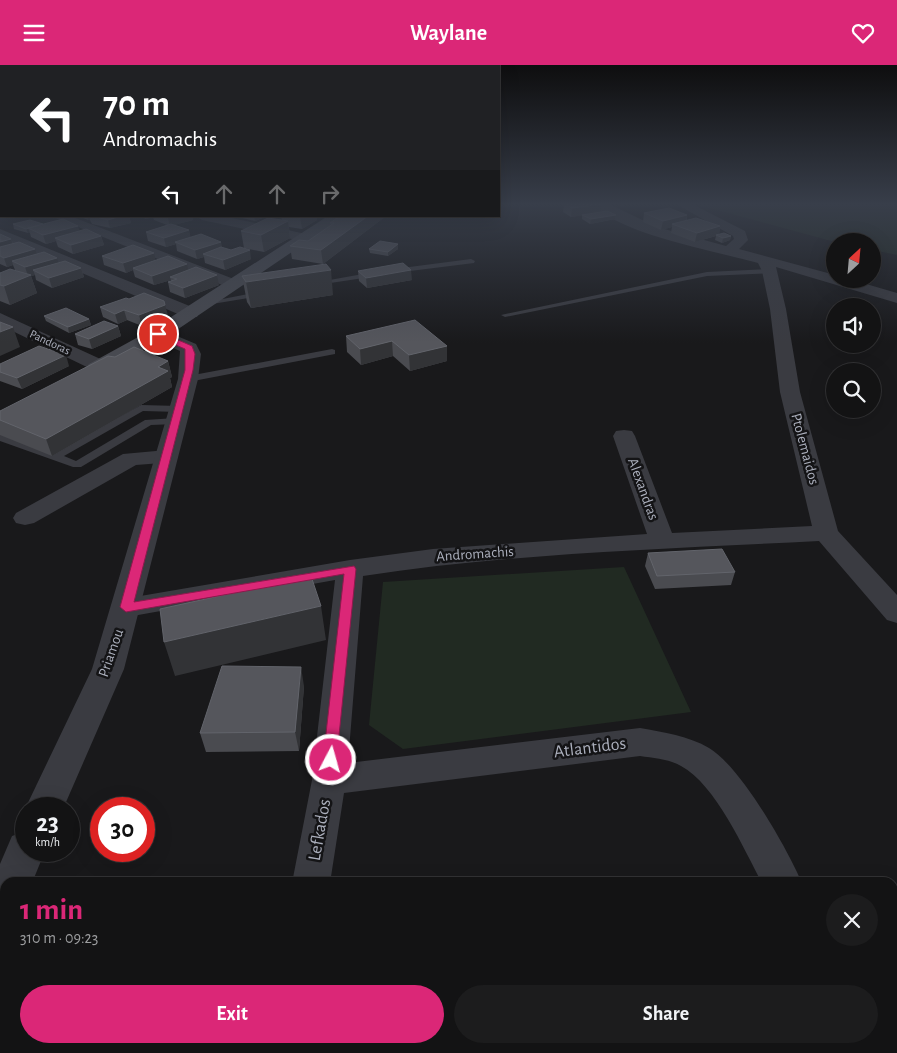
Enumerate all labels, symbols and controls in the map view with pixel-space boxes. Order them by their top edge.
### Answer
icon: menu [20,19,48,47]
icon: heart [849,19,877,47]
text: Waylane [410,22,487,44]
icon: left [20,85,85,150]
text: 70 m [103,87,170,122]
text: Andromachis [103,128,217,150]
icon: left [157,180,185,208]
icon: ahead [210,180,238,208]
icon: ahead [263,180,291,208]
icon: right [316,180,344,208]
north arrow [826,233,881,287]
map controls [826,233,881,418]
button: sound [826,298,881,353]
pin [137,313,179,355]
icon: arrive [144,320,172,348]
street label: Pandoras [28,327,72,357]
button: search [826,363,881,418]
street label: Ptolemaidos [788,412,822,486]
street label: Alexandras [625,456,661,522]
street label: Andromachis [436,544,514,564]
street label: Priamou [96,627,126,679]
position arrow [304,733,356,785]
street label: Atlantidos [553,735,627,761]
speed limit sign: 30 [90,797,155,862]
street label: Lefkados [306,798,334,862]
text: 23 [36,811,59,836]
text: km/h [35,836,60,848]
button: close [826,894,878,946]
text: 1 min [20,895,83,925]
text: 310 m · 09:23 [20,930,98,946]
button: Exit [20,985,444,1043]
button: Share [454,985,878,1043]

